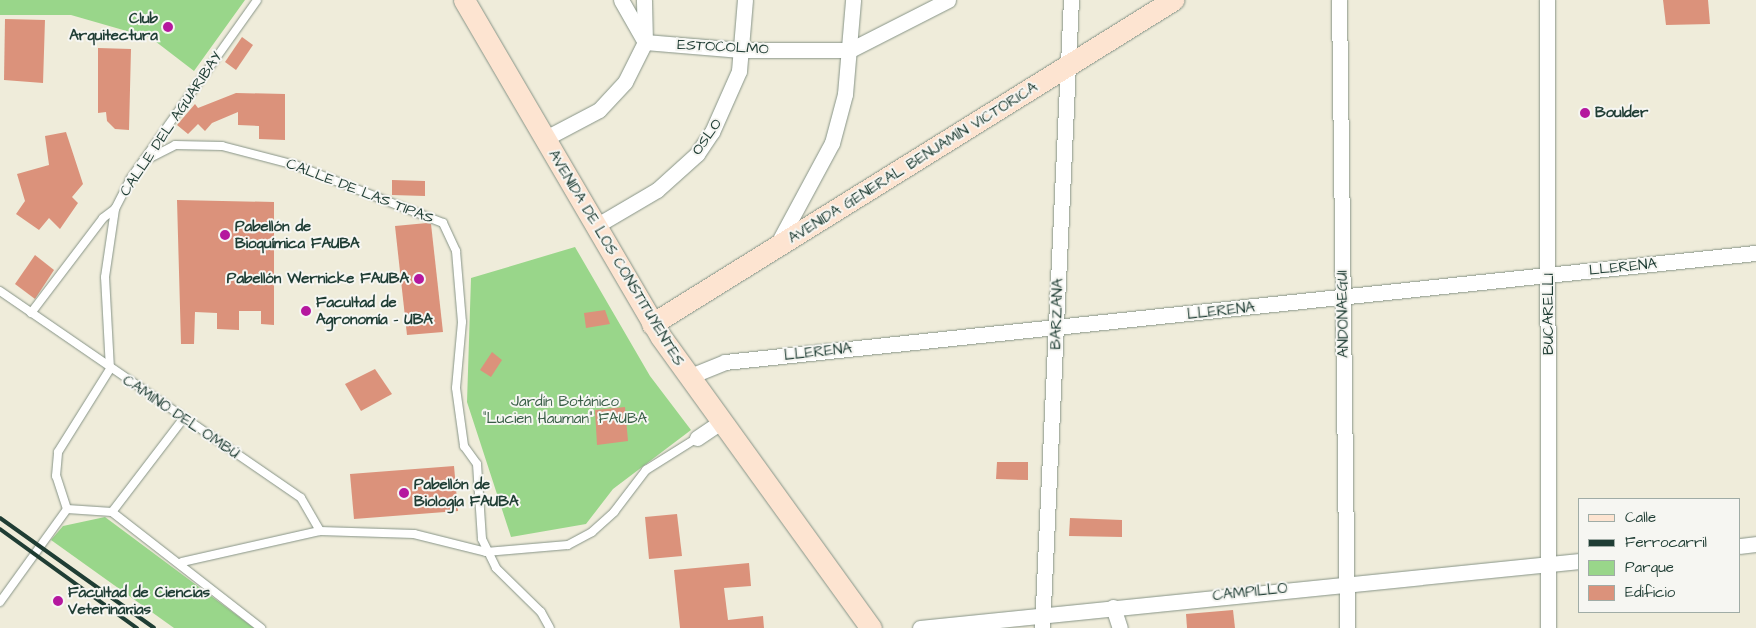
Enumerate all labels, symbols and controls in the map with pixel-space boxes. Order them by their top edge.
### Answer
place label: Club Arquitectura [69,9,158,44]
marker: Club Arquitectura [162,21,174,33]
street label: ESTOCOLMO [677,36,769,58]
street label: CALLE DEL AGUARIBAY [116,48,226,200]
street label: AVENIDA GENERAL BENJAMÍN VICTORICA [785,78,1041,248]
place label: Boulder [1595,104,1648,122]
marker: Boulder [1579,107,1591,119]
street label: OSLO [688,115,726,159]
street label: AVENIDA DE LOS CONSTITUYENTES [544,147,688,369]
street label: CALLE DE LAS TIPAS [284,155,436,227]
place label: Pabellón de Bioquímica FAUBA [235,217,360,252]
marker: Pabellón de Bioquímica FAUBA [219,229,231,241]
street label: LLERENA [1588,254,1658,280]
place label: Pabellón Wernicke FAUBA [227,270,409,288]
street label: ANDONAEGUI [1333,270,1353,358]
marker: Pabellón Wernicke FAUBA [413,273,425,285]
street label: BUCARELLI [1540,273,1558,355]
street label: BARZANA [1047,278,1067,350]
place label: Facultad de Agronomía - UBA [316,293,433,328]
street label: LLERENA [1186,298,1256,324]
marker: Facultad de Agronomía - UBA [300,305,312,317]
street label: LLERENA [783,339,853,365]
street label: CAMINO DEL OMBÚ [119,371,243,463]
park label: Jardín Botánico "Lucien Hauman" FAUBA [483,392,647,427]
place label: Pabellón de Biología FAUBA [414,475,519,510]
marker: Pabellón de Biología FAUBA [398,487,410,499]
legend [1578,498,1741,613]
text: Calle [1625,507,1656,528]
text: Ferrocarril [1625,532,1707,553]
text: Parque [1625,557,1674,578]
street label: CAMPILLO [1212,579,1288,605]
text: Edificio [1625,582,1675,603]
place label: Facultad de Ciencias Veterinarias [68,583,210,618]
marker: Facultad de Ciencias Veterinarias [52,595,64,607]

